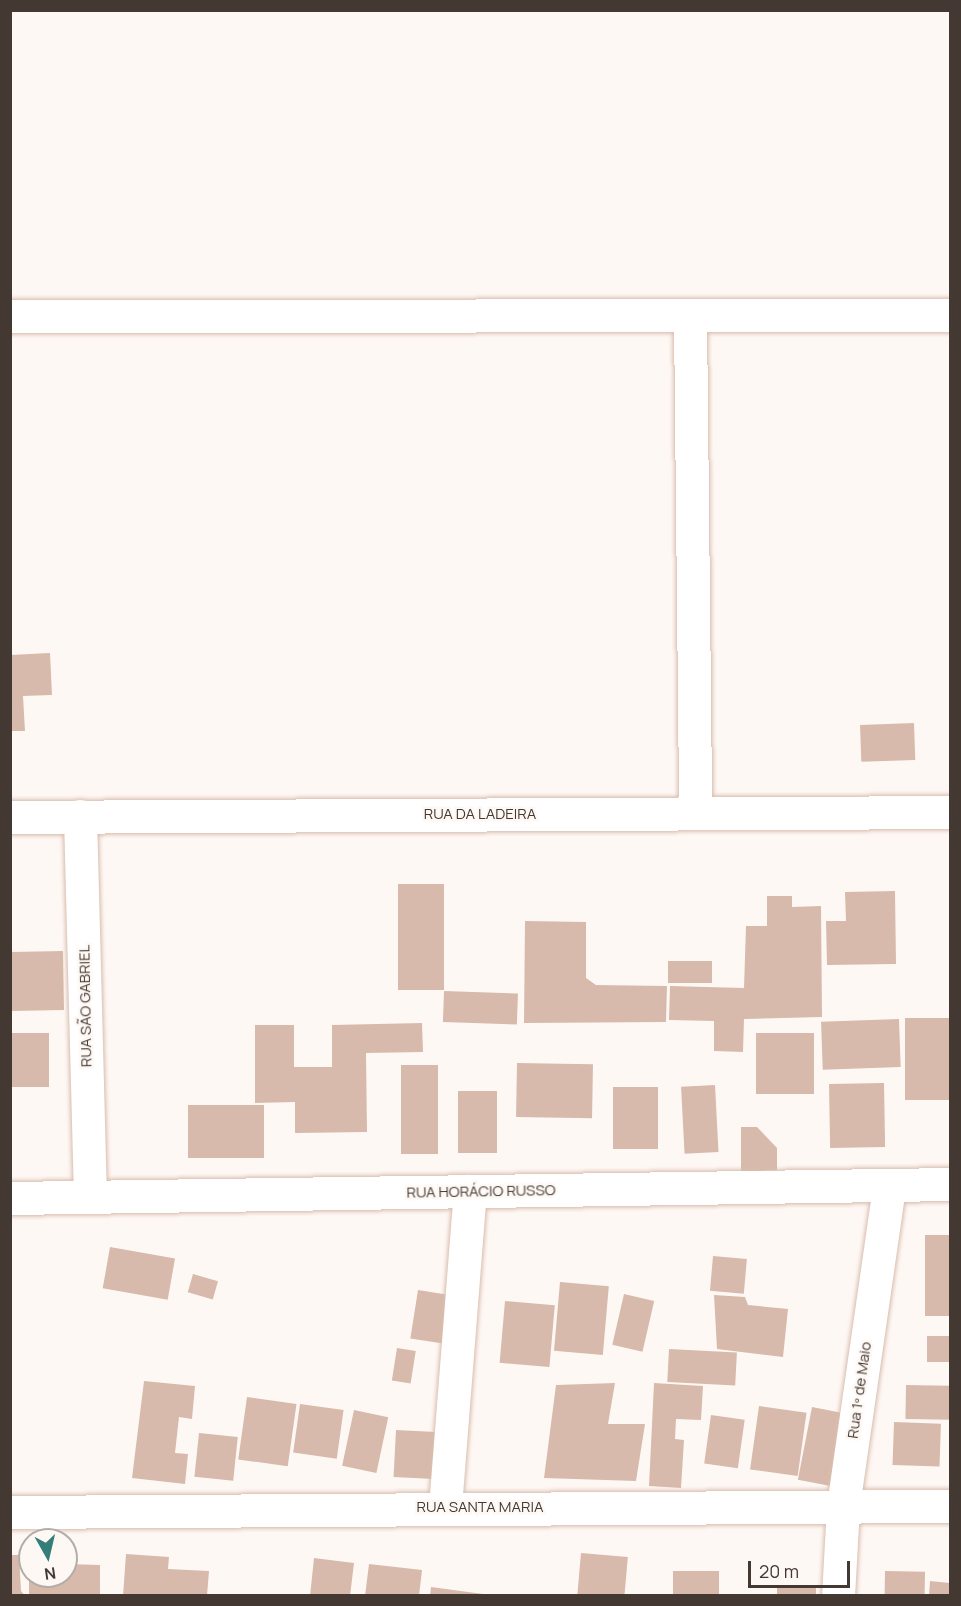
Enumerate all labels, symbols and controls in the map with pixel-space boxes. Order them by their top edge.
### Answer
street label: RUA DA LADEIRA [424,805,536,823]
street label: RUA SÃO GABRIEL [75,945,95,1067]
street label: RUA HORÁCIO RUSSO [406,1181,556,1201]
street label: Rua 1º de Maio [843,1340,875,1440]
street label: RUA SANTA MARIA [417,1498,543,1516]
north arrow [18,1528,78,1588]
scale bar [751,1549,853,1587]
text: 20 m [759,1559,799,1583]
text: N [43,1562,57,1586]

